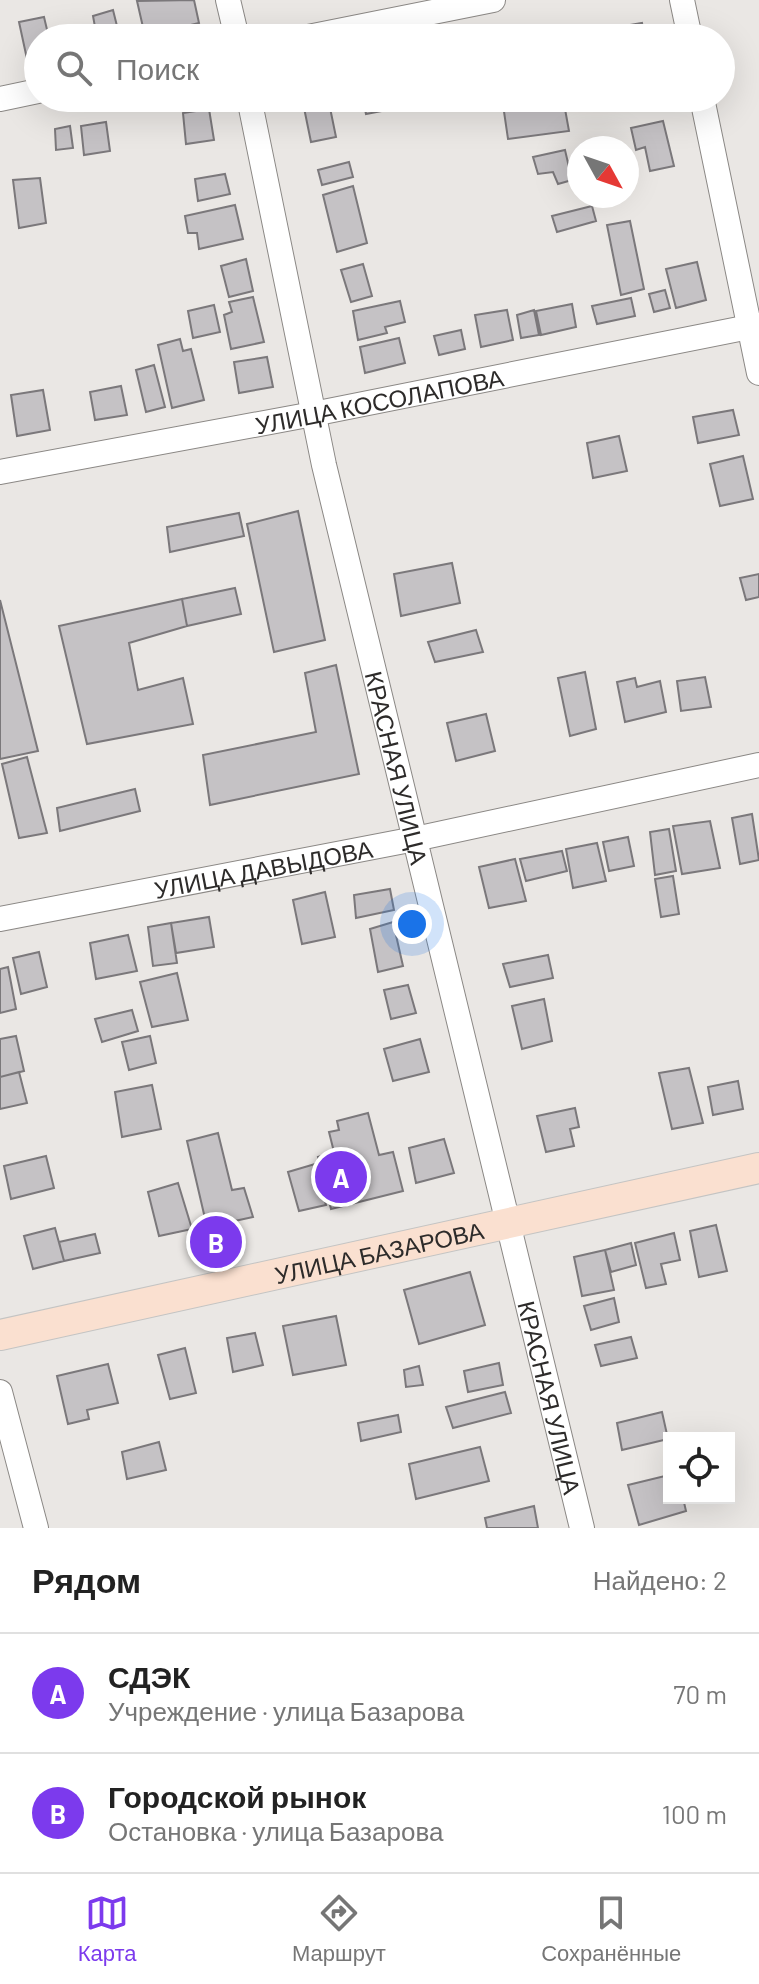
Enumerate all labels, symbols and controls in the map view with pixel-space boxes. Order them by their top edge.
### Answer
search box [24,24,735,112]
icon: search [52,46,96,90]
text: Поиск [116,50,199,86]
north arrow [567,136,639,208]
street label: УЛИЦА КОСОЛАПОВА [253,362,506,439]
street label: КРАСНАЯ УЛИЦА [360,668,435,867]
street label: УЛИЦА ДАВЫДОВА [152,833,375,903]
your location [392,904,432,944]
pin: A [315,1147,367,1207]
pin: B [190,1212,242,1272]
street label: УЛИЦА БАЗАРОВА [272,1215,486,1289]
street label: КРАСНАЯ УЛИЦА [513,1298,588,1497]
map controls [663,1432,735,1504]
button: locate [663,1432,735,1504]
text: Рядом [32,1559,141,1600]
text: Найдено: 2 [593,1564,727,1595]
text: СДЭК [108,1658,190,1694]
text: A [49,1678,67,1709]
text: 70 m [673,1678,727,1709]
text: Учреждение · улица Базарова [108,1695,464,1726]
text: Городской рынок [108,1778,366,1814]
text: B [50,1798,66,1829]
text: 100 m [662,1798,727,1829]
text: Остановка · улица Базарова [108,1815,443,1846]
tab: Карта [78,1891,137,1967]
tab: Маршрут [292,1891,386,1967]
tab: Сохранённые [541,1891,681,1967]

